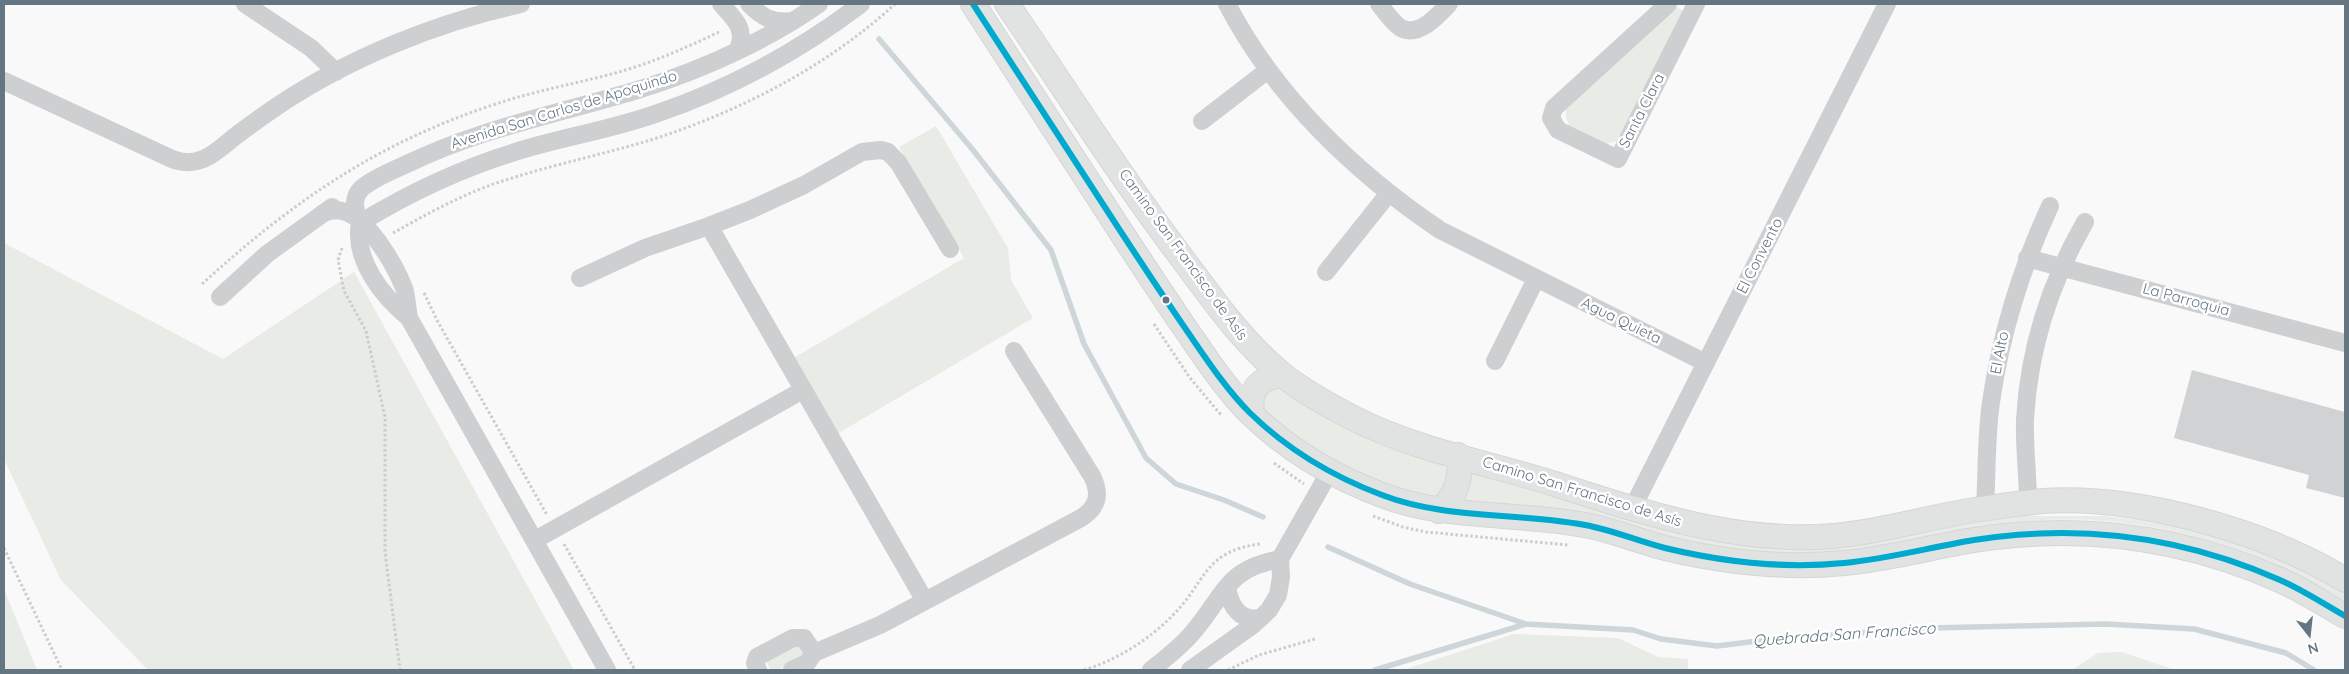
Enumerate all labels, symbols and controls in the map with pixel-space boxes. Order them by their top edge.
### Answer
street label: Avenida San Carlos de Apoquindo [449,67,679,153]
street label: Santa Clara [1615,71,1669,151]
street label: Camino San Francisco de Asís [1115,166,1251,344]
street label: El Convento [1733,215,1787,297]
street label: La Parroquia [2141,280,2231,320]
street label: Agua Quieta [1578,294,1664,348]
unlabelled marker [1161,295,1171,305]
street label: El Alto [1987,330,2013,376]
street label: Camino San Francisco de Asís [1480,453,1684,531]
north arrow [2284,609,2334,659]
water label: Quebrada San Francisco [1752,619,1936,651]
text: N [2306,638,2321,658]

